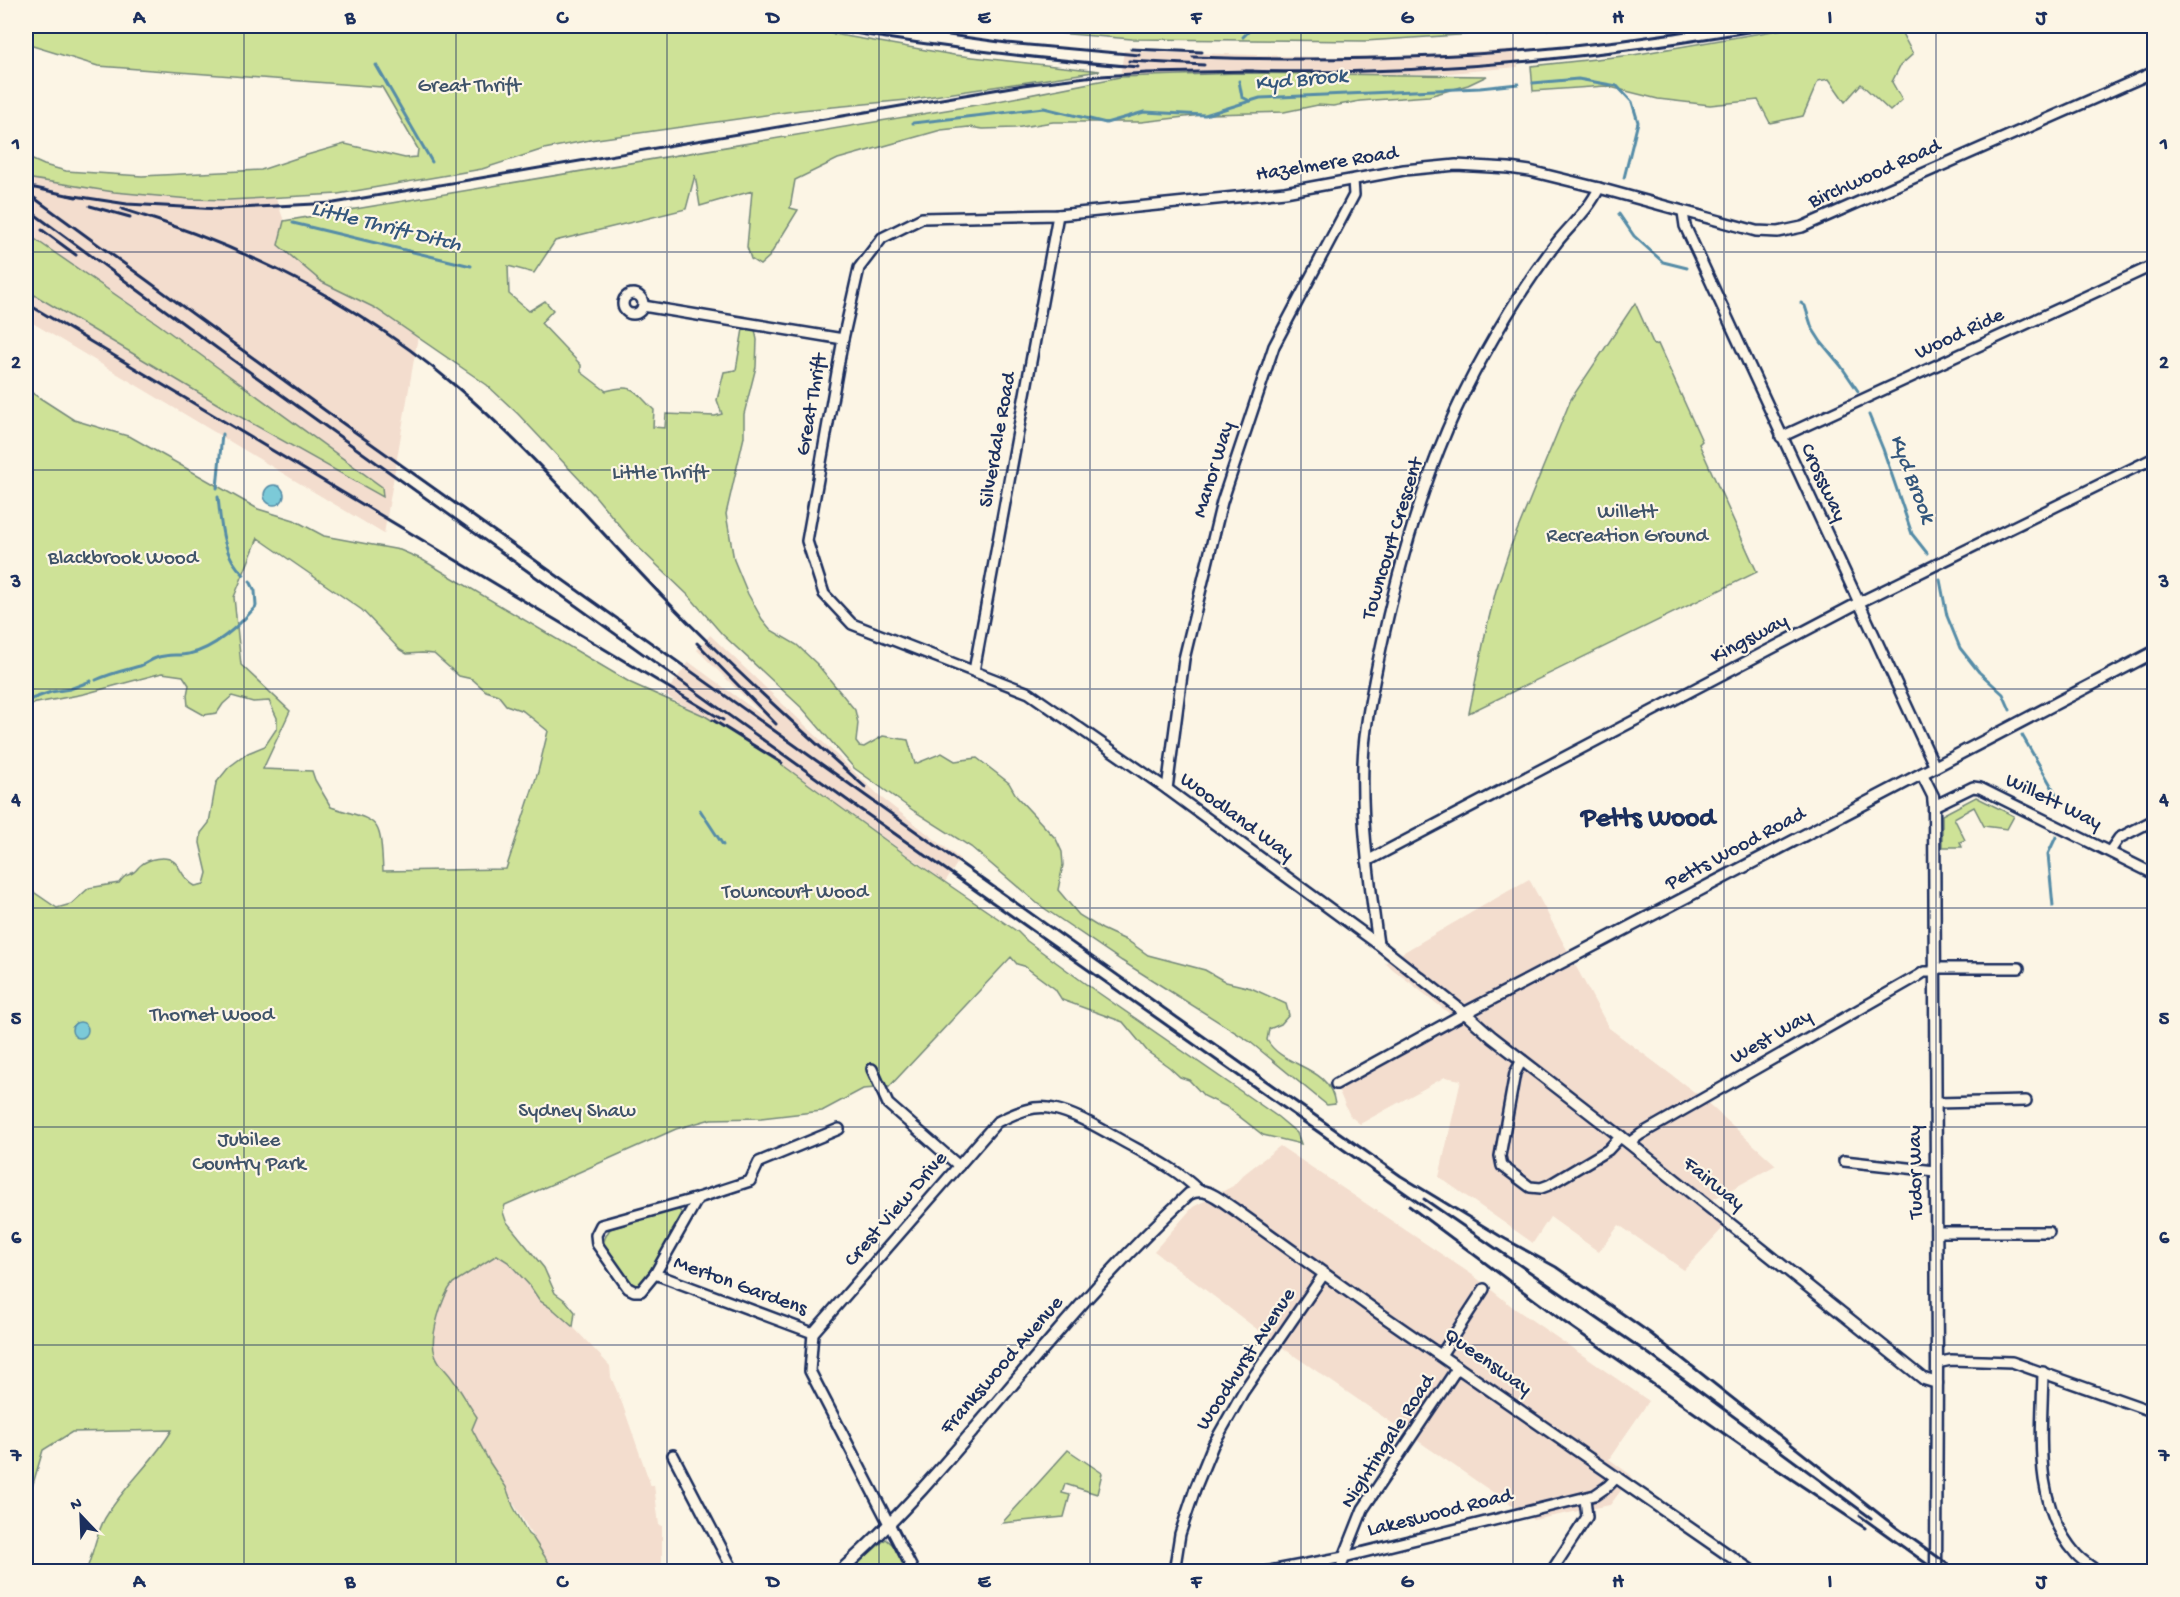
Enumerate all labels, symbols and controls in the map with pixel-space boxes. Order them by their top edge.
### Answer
text: A [132,8,147,31]
text: B [344,8,356,31]
text: C [556,8,570,31]
text: D [764,8,780,31]
text: E [978,8,992,31]
text: F [1190,8,1203,31]
text: G [1401,8,1415,31]
text: H [1612,8,1624,31]
text: I [1828,8,1833,31]
text: J [2035,8,2048,31]
water label: Kyd Brook [1254,64,1351,98]
park label: Great Thrift [417,75,523,100]
text: 1 [11,134,20,157]
street label: Birchwood Road [1804,134,1947,216]
text: 1 [2159,134,2168,157]
street label: Hazelmere Road [1254,141,1401,189]
water label: Little Thrift Ditch [308,197,464,259]
street label: Wood Ride [1911,303,2010,367]
street label: Great Thrift [792,350,835,458]
text: 2 [11,353,21,376]
text: 2 [2159,353,2169,376]
street label: Silverdale Road [975,369,1023,509]
street label: Manor Way [1189,419,1241,521]
water label: Kyd Brook [1882,431,1941,529]
street label: Crossway [1793,440,1851,526]
street label: Towncourt Crescent [1357,453,1431,624]
park label: Little Thrift [612,462,711,487]
park label: Willett Recreation Ground [1546,501,1709,550]
park label: Blackbrook Wood [47,547,200,572]
text: 3 [10,572,21,595]
text: 3 [2158,572,2169,595]
street label: Kingsway [1707,609,1793,671]
street label: Woodland Way [1174,768,1298,868]
street label: Willett Way [2001,769,2105,837]
text: 4 [10,790,21,813]
text: 4 [2158,790,2169,813]
street label: Petts Wood Road [1661,802,1812,898]
district label: Petts Wood [1579,804,1718,836]
park label: Towncourt Wood [721,881,870,906]
park label: Thornet Wood [149,1004,276,1029]
street label: West Way [1727,1005,1817,1071]
text: 5 [11,1009,22,1032]
text: 5 [2159,1009,2170,1032]
park label: Sydney Shaw [518,1100,636,1125]
street label: Tudor Way [1904,1125,1930,1220]
park label: Jubilee Country Park [192,1129,308,1178]
street label: Crest View Drive [840,1146,955,1273]
street label: Fairway [1676,1152,1749,1218]
text: 6 [11,1228,22,1251]
text: 6 [2159,1228,2170,1251]
street label: Merton Gardens [670,1251,811,1323]
street label: Woodhurst Avenue [1192,1283,1303,1436]
street label: Frankswood Avenue [935,1291,1071,1441]
street label: Queensway [1438,1324,1536,1402]
street label: Nightingale Road [1336,1369,1442,1514]
text: 7 [10,1446,23,1469]
text: 7 [2158,1446,2171,1469]
street label: Lakeswood Road [1365,1483,1517,1544]
north arrow [51,1486,111,1546]
text: N [68,1494,86,1516]
text: A [132,1572,147,1595]
text: B [344,1572,356,1595]
text: C [556,1572,570,1595]
text: D [764,1572,780,1595]
text: E [978,1572,992,1595]
text: F [1190,1572,1203,1595]
text: G [1401,1572,1415,1595]
text: H [1612,1572,1624,1595]
text: I [1828,1572,1833,1595]
text: J [2035,1572,2048,1595]

